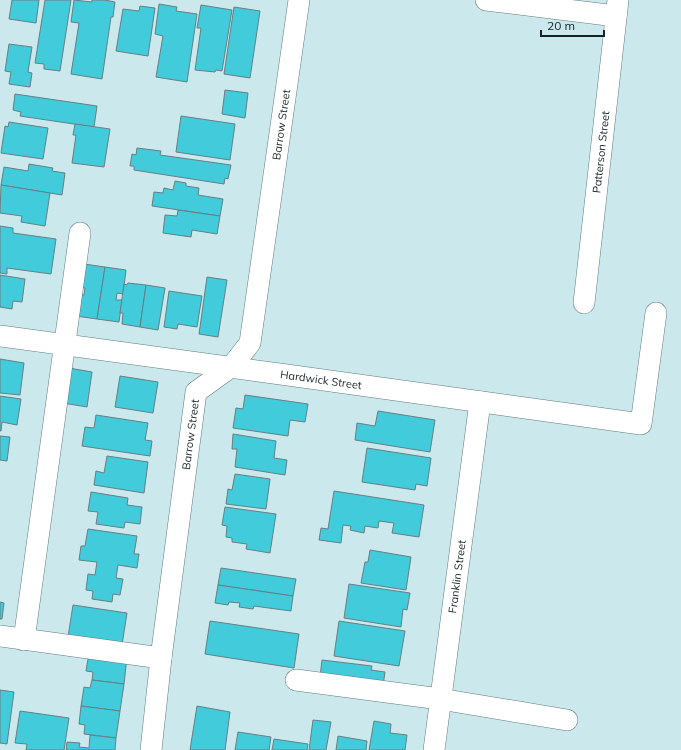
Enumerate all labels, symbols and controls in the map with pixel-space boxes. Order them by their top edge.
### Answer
scale bar [541,12,604,38]
text: 20 m [547,18,575,33]
street label: Barrow Street [269,88,293,161]
street label: Patterson Street [589,110,613,194]
street label: Hardwick Street [279,367,363,392]
street label: Barrow Street [179,398,202,471]
street label: Franklin Street [445,539,469,614]

